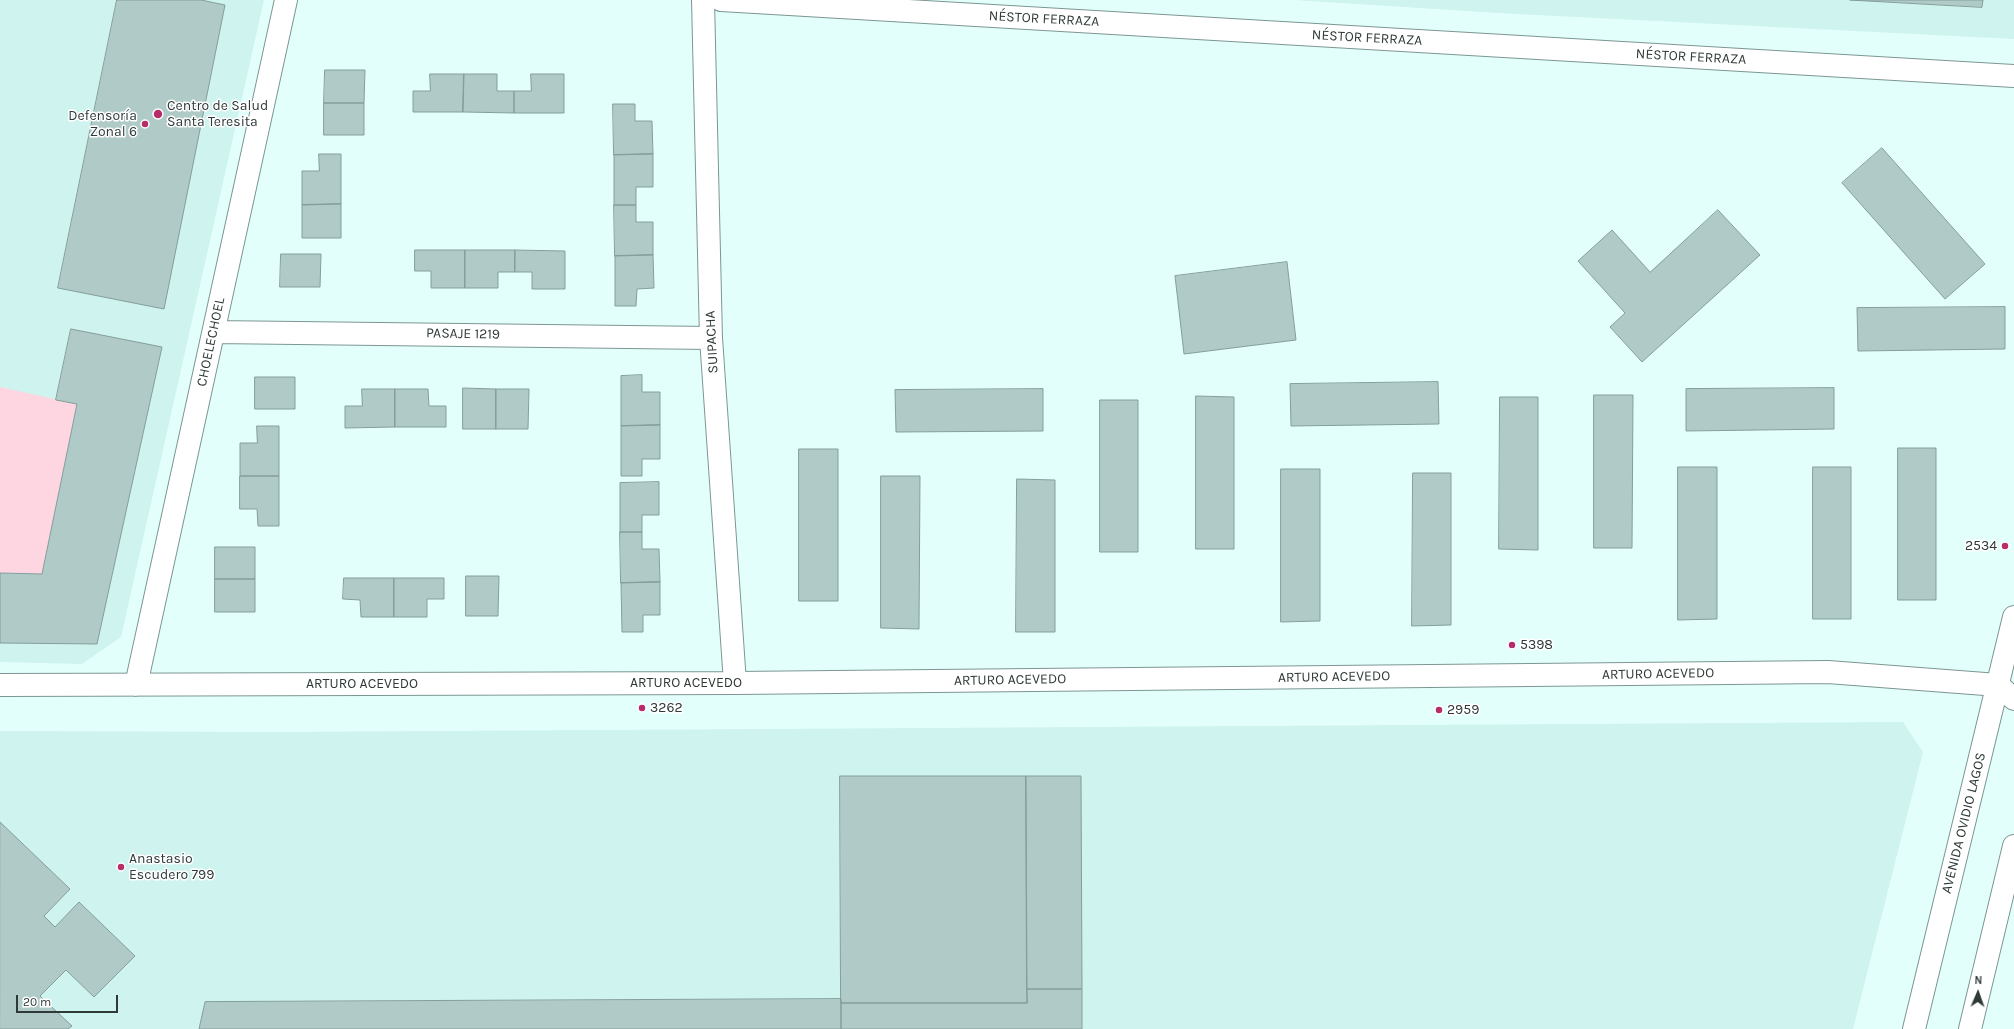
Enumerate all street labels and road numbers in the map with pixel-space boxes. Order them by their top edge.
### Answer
street label: NÉSTOR FERRAZA [988,8,1100,30]
street label: NÉSTOR FERRAZA [1311,27,1423,49]
street label: NÉSTOR FERRAZA [1635,46,1747,68]
street label: CHOELECHOEL [193,296,229,388]
street label: SUIPACHA [702,310,722,374]
street label: PASAJE 1219 [426,325,500,343]
street label: ARTURO ACEVEDO [1602,665,1714,683]
street label: ARTURO ACEVEDO [1278,668,1390,686]
street label: ARTURO ACEVEDO [954,671,1066,689]
street label: ARTURO ACEVEDO [630,675,742,691]
street label: ARTURO ACEVEDO [306,676,418,692]
street label: AVENIDA OVIDIO LAGOS [1938,751,1990,895]

